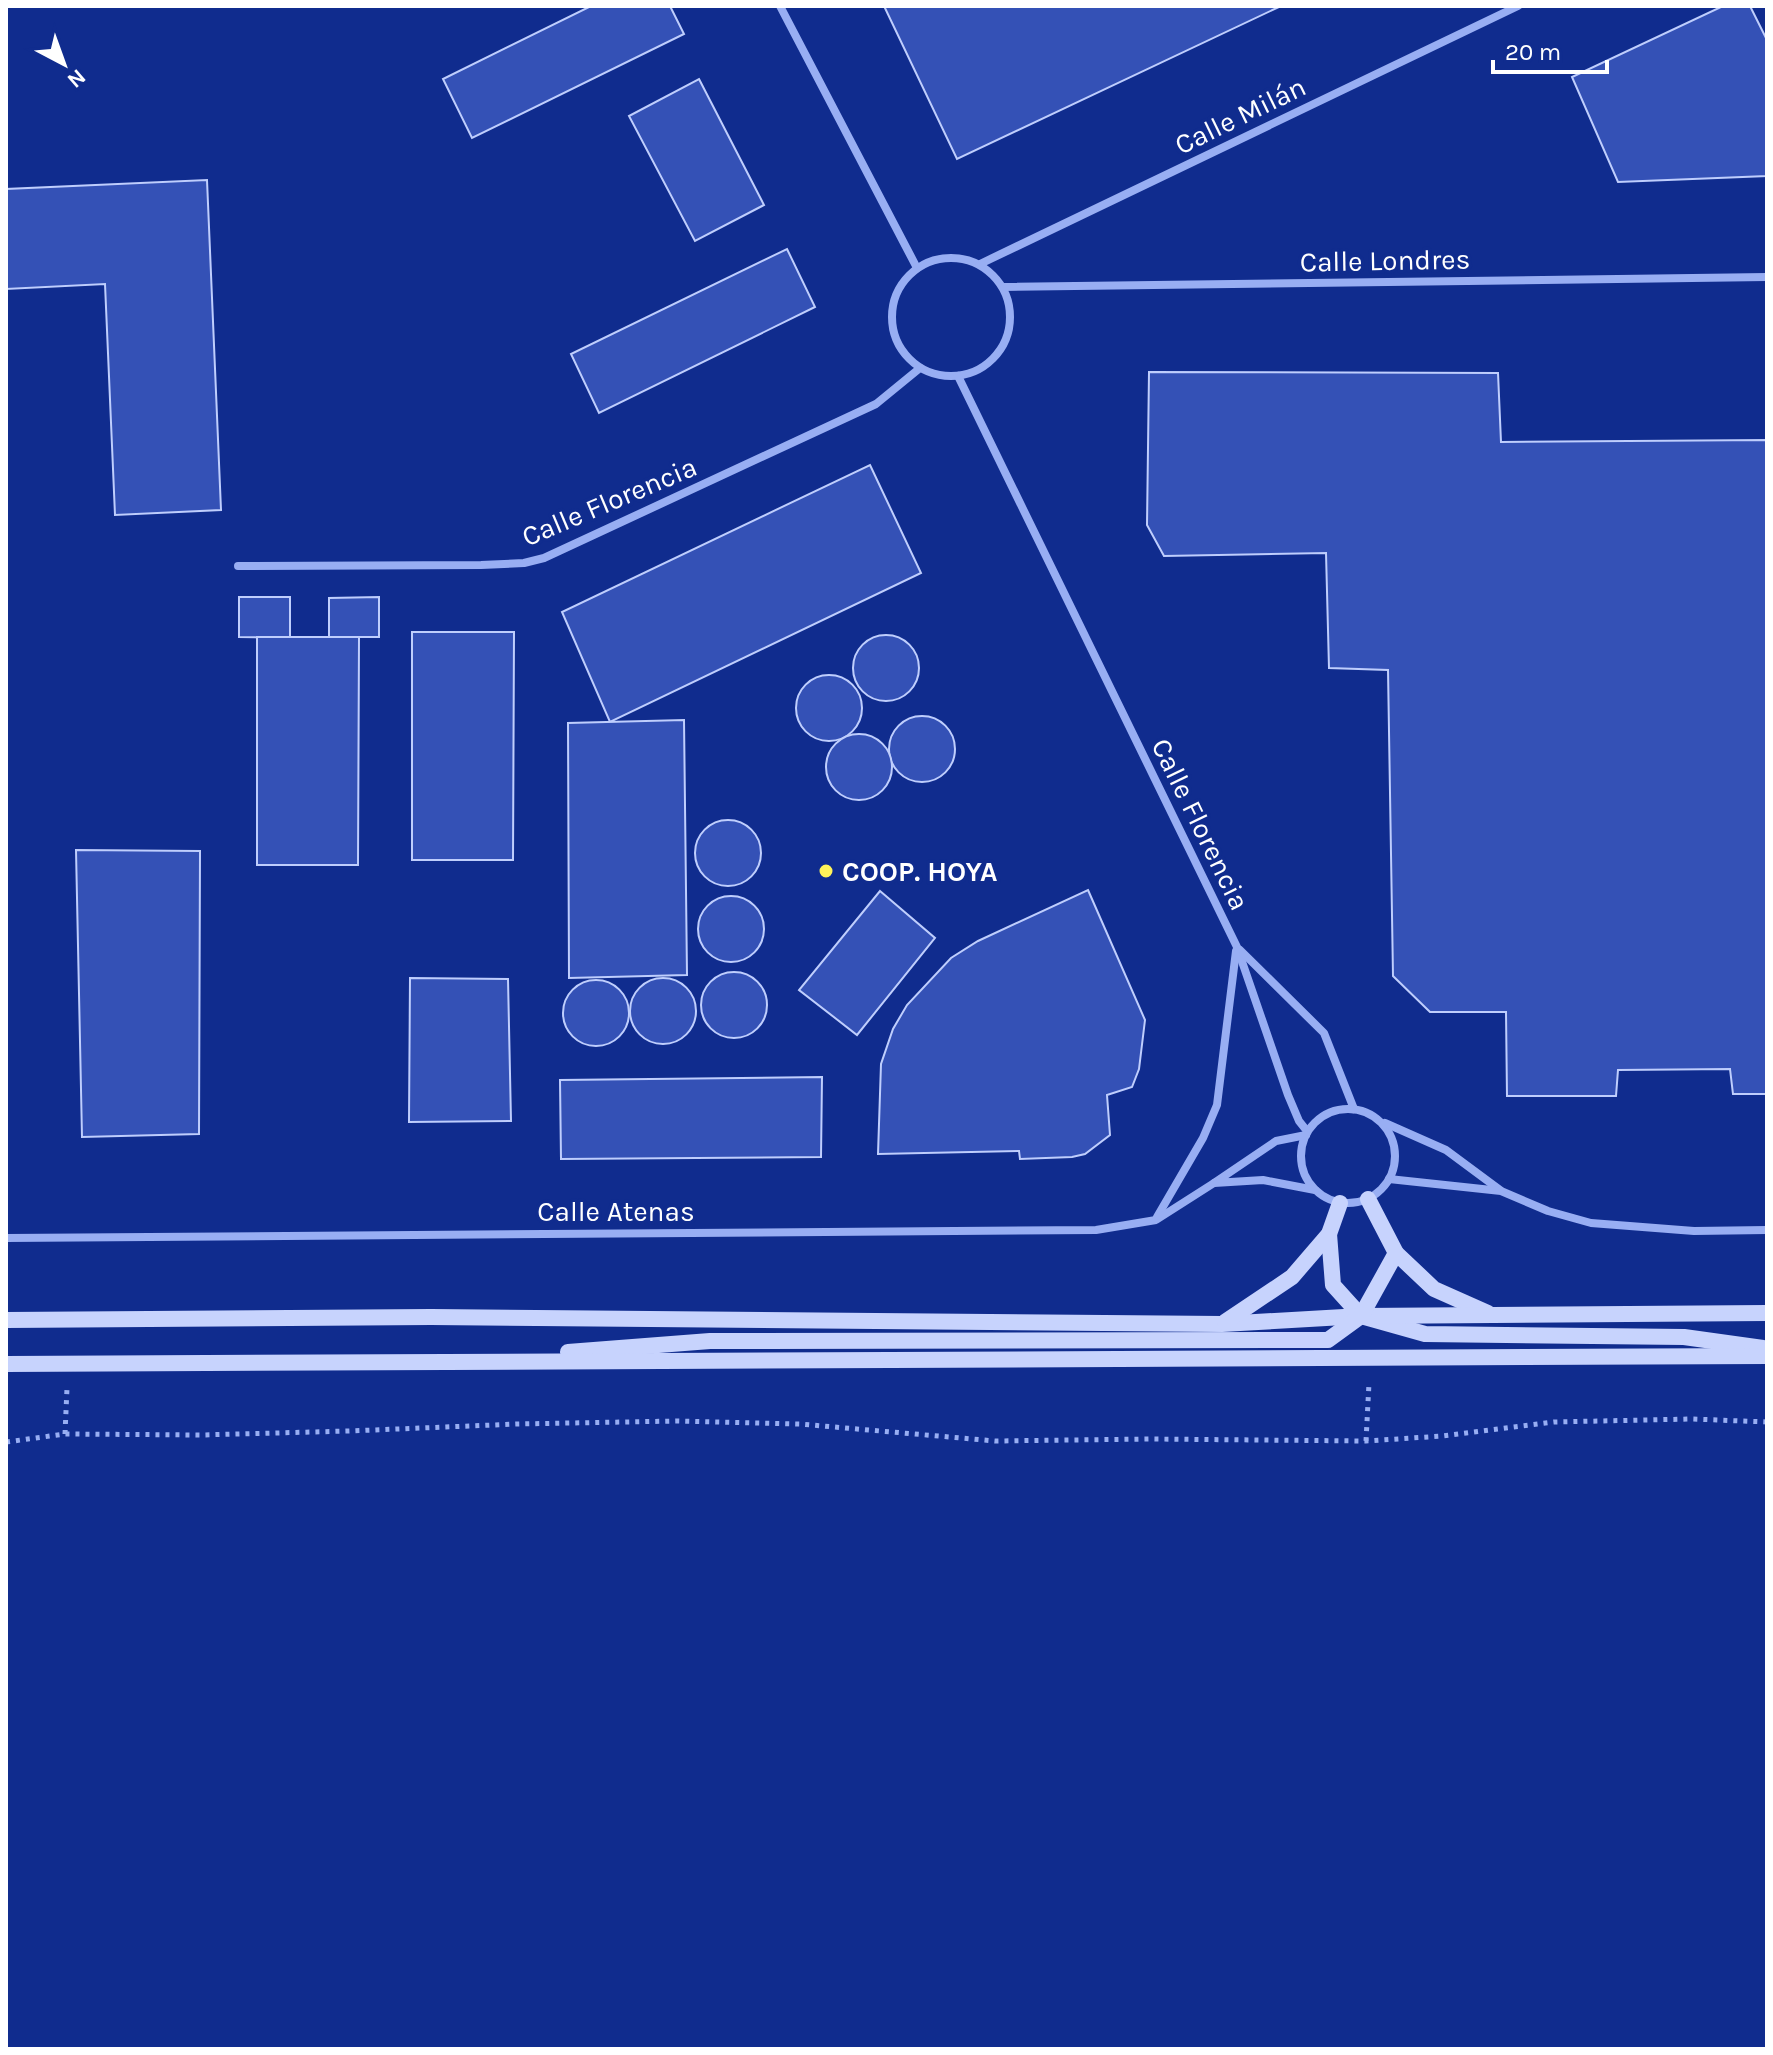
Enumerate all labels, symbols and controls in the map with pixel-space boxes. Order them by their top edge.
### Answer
north arrow [24,24,104,104]
scale bar [1493,24,1607,74]
text: 20 m [1505,38,1561,66]
text: N [62,63,91,93]
street label: Calle Milán [1169,70,1311,161]
street label: Calle Londres [1300,243,1470,278]
street label: Calle Florencia [517,450,702,553]
street label: Calle Florencia [1145,733,1256,915]
place label: COOP. HOYA [842,855,997,888]
marker: COOP. HOYA [817,862,835,880]
street label: Calle Atenas [537,1195,695,1228]

